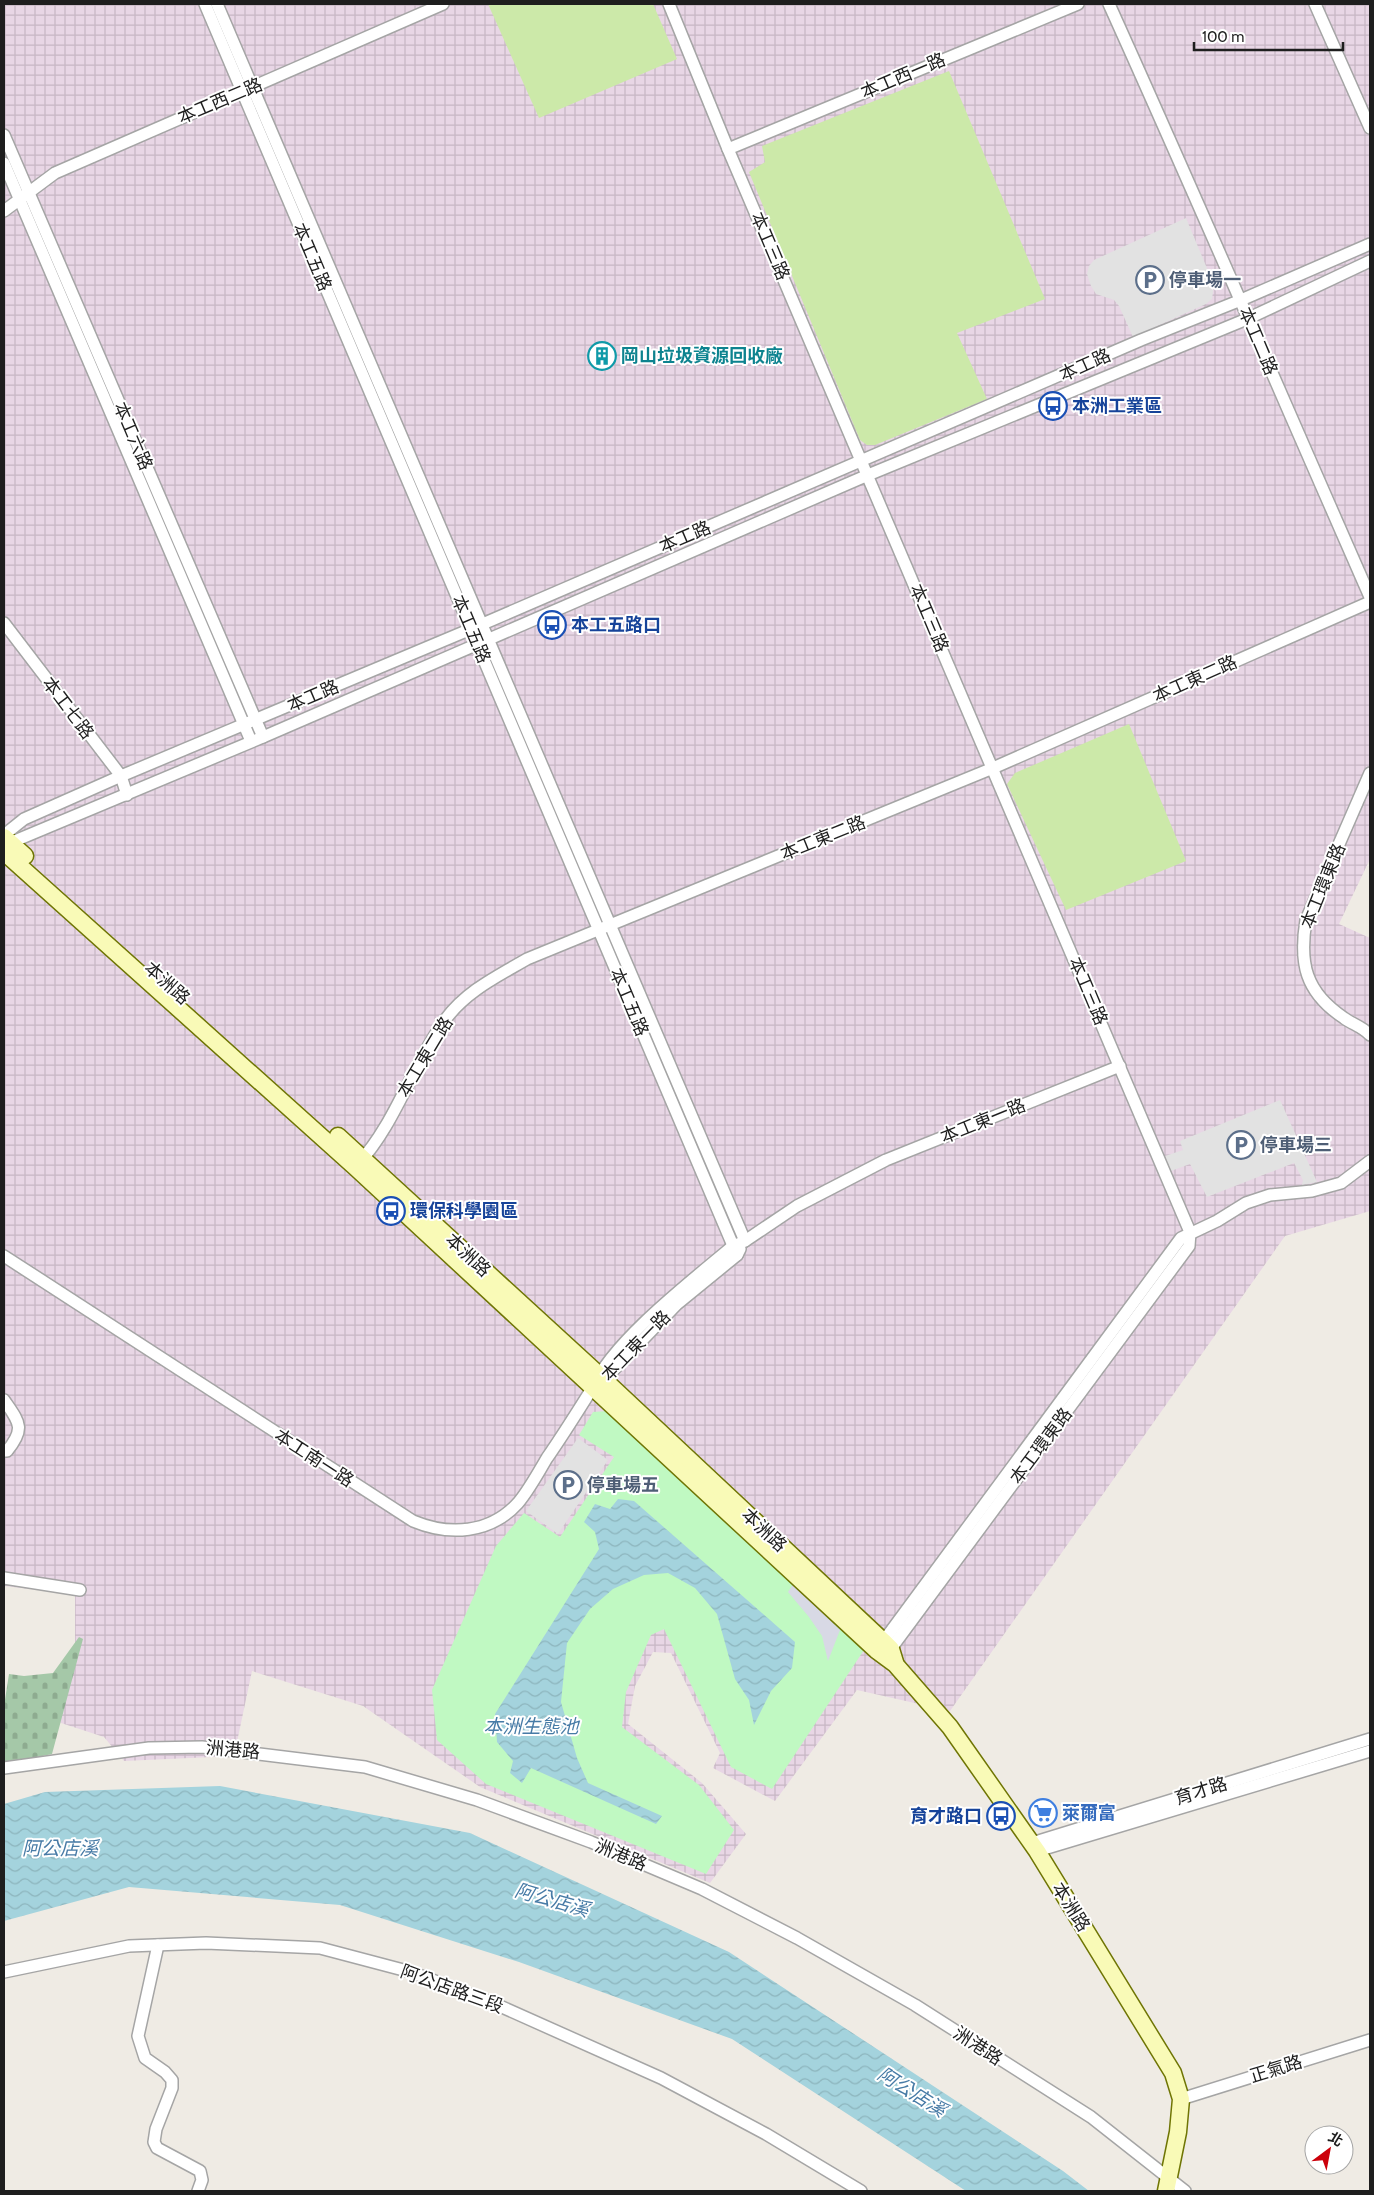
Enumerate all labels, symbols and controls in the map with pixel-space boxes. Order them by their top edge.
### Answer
scale bar [1194,20,1343,52]
text: 100 m [1202,28,1244,46]
street label: 本工西一路 [857,48,949,104]
street label: 本工西二路 [174,73,266,129]
street label: 本工三路 [746,209,794,283]
street label: 本工五路 [288,220,336,294]
parking icon: 停車場一 [1135,265,1165,295]
place label: 停車場一 [1169,269,1241,291]
street label: 本工二路 [1234,304,1282,378]
building icon: 岡山垃圾資源回收廠 [587,341,617,371]
street label: 本工路 [1056,344,1114,386]
place label: 岡山垃圾資源回收廠 [621,345,783,367]
bus stop icon: 本洲工業區 [1038,391,1068,421]
place label: 本洲工業區 [1072,395,1162,417]
street label: 本工六路 [109,399,157,473]
street label: 本工路 [656,516,714,558]
street label: 本工三路 [905,581,953,655]
street label: 本工五路 [447,592,495,666]
bus stop icon: 本工五路口 [537,610,567,640]
place label: 本工五路口 [571,614,661,636]
street label: 本工東二路 [1149,651,1241,707]
street label: 本工七路 [38,673,98,743]
street label: 本工路 [284,675,342,717]
street label: 本工東二路 [777,811,869,865]
street label: 本工環東路 [1296,840,1350,932]
street label: 本工三路 [1064,954,1112,1028]
street label: 本洲路 [140,957,194,1009]
street label: 本工五路 [605,965,653,1039]
street label: 本工東二路 [392,1013,458,1101]
street label: 本工東一路 [937,1094,1029,1148]
parking icon: 停車場三 [1226,1130,1256,1160]
place label: 停車場三 [1260,1134,1332,1156]
bus stop icon: 環保科學園區 [376,1196,406,1226]
place label: 環保科學園區 [410,1200,518,1222]
street label: 本洲路 [441,1229,495,1281]
street label: 本工東一路 [597,1306,675,1386]
street label: 本工環東路 [1005,1403,1077,1489]
street label: 本工南一路 [270,1424,358,1492]
parking icon: 停車場五 [553,1470,583,1500]
place label: 停車場五 [587,1474,659,1496]
street label: 本洲路 [737,1504,791,1556]
water label: 本洲生態池 [483,1715,580,1738]
street label: 洲港路 [205,1737,261,1763]
street label: 育才路 [1172,1773,1230,1809]
supermarket icon: 萊爾富 [1028,1798,1058,1828]
bus stop icon: 育才路口 [986,1801,1016,1831]
place label: 萊爾富 [1062,1802,1116,1824]
place label: 育才路口 [910,1805,982,1827]
street label: 洲港路 [592,1834,650,1876]
water label: 阿公店溪 [22,1837,101,1860]
water label: 阿公店溪 [512,1878,595,1922]
street label: 本洲路 [1047,1878,1095,1936]
street label: 阿公店路三段 [397,1960,507,2018]
street label: 洲港路 [949,2022,1007,2070]
street label: 正氣路 [1247,2051,1305,2087]
water label: 阿公店溪 [874,2062,953,2123]
north arrow [1304,2125,1354,2175]
text: 北 [1325,2128,1347,2150]

